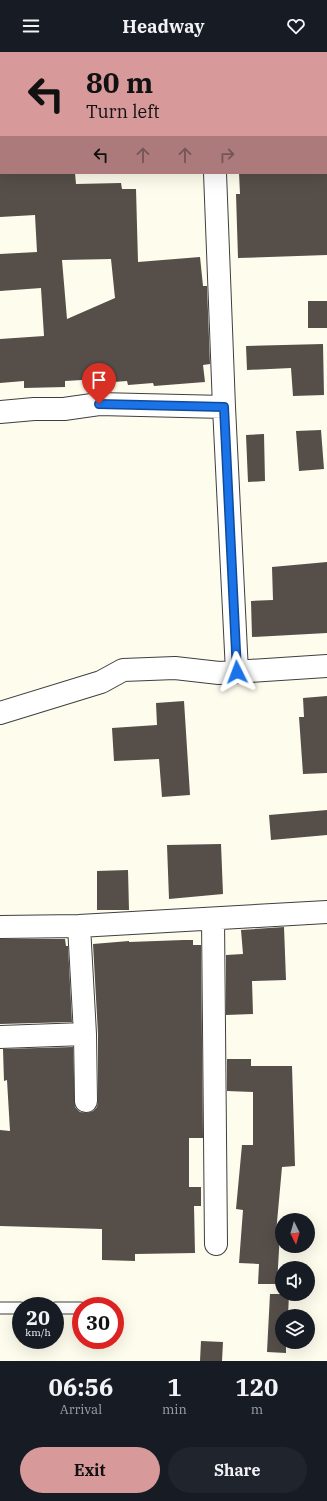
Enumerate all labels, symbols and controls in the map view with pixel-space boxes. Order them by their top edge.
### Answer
icon: menu [20,15,42,37]
text: Headway [122,15,205,38]
icon: heart [285,15,307,37]
text: 80 m [86,64,153,101]
icon: left [20,68,72,120]
text: Turn left [86,100,160,123]
icon: left [90,144,112,166]
icon: ahead [132,144,154,166]
icon: ahead [174,144,196,166]
icon: right [216,144,238,166]
pin [82,363,116,404]
icon: arrive [88,369,110,391]
position arrow [216,651,258,693]
north arrow [275,1213,315,1253]
map controls [275,1213,315,1349]
button: sound [275,1261,315,1301]
speed limit sign: 30 [72,1297,124,1349]
text: 20 [26,1304,50,1331]
button: layers [275,1309,315,1349]
text: km/h [25,1326,51,1339]
text: 06:56 [49,1371,113,1403]
text: 1 [167,1371,182,1403]
text: 120 [235,1371,278,1403]
text: Arrival [60,1401,102,1418]
text: min [162,1401,187,1418]
text: m [251,1401,263,1418]
button: Exit [20,1447,160,1493]
button: Share [168,1447,307,1493]

